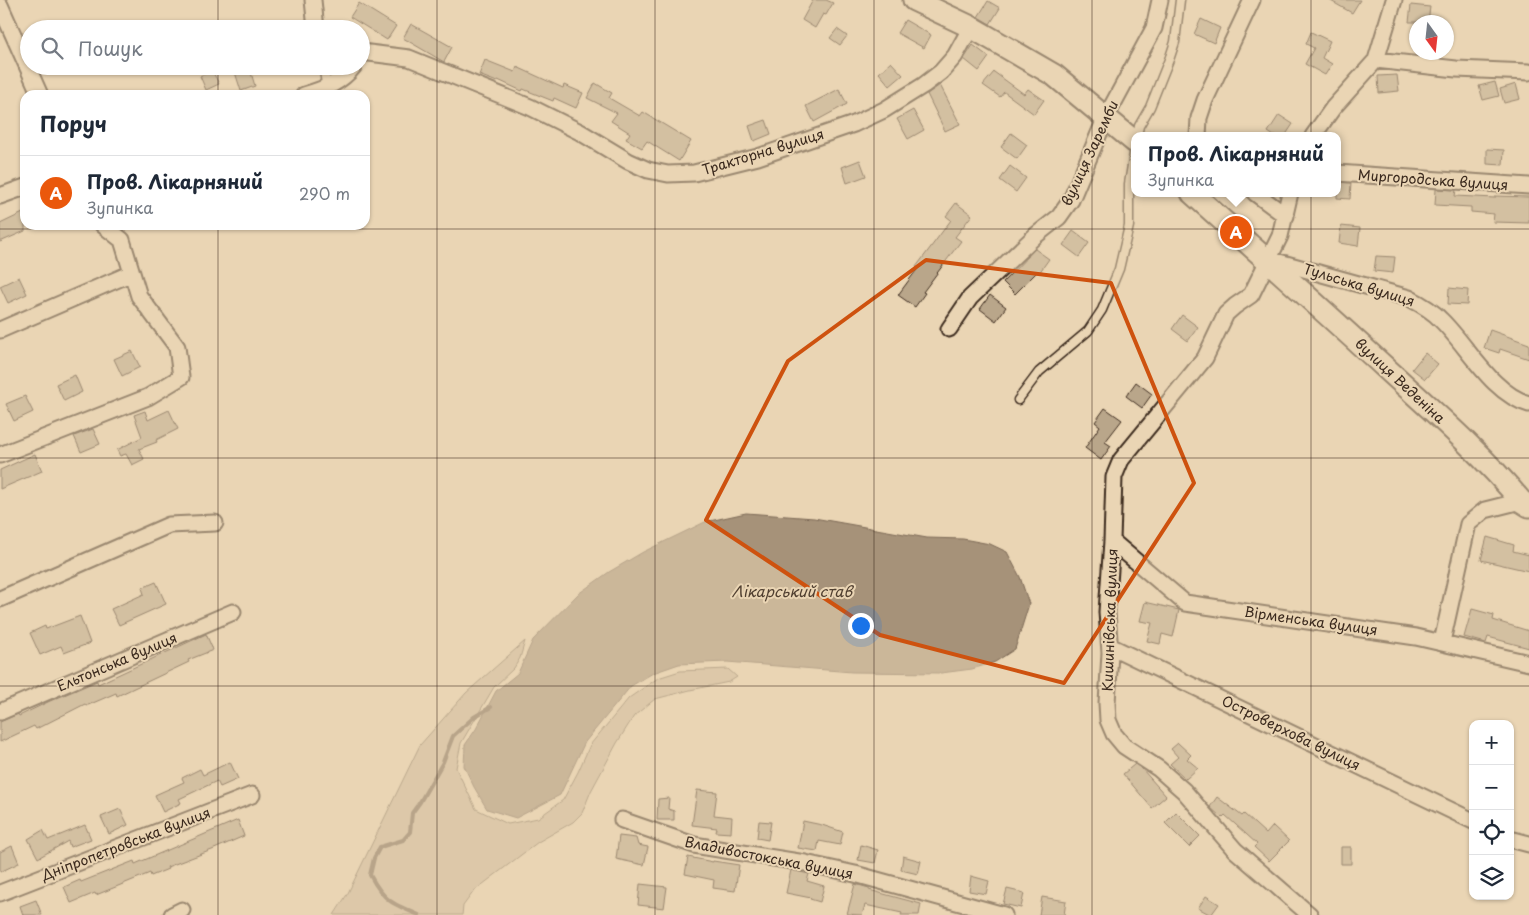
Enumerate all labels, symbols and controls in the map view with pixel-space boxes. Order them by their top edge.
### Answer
north arrow [1409,15,1454,60]
search box [20,20,370,75]
icon: search [38,34,66,62]
text: Пошук [78,34,143,62]
street label: вулиця Заремби [1056,96,1123,209]
text: Поруч [40,107,107,139]
street label: Тракторна вулиця [699,123,826,180]
popup [1131,132,1341,197]
text: Пров. Лікарняний [1148,139,1324,167]
street label: Миргородська вулиця [1357,164,1509,195]
text: Пров. Лікарняний [87,167,263,195]
text: Зупинка [1148,167,1214,191]
text: A [50,181,62,205]
text: 290 m [299,181,350,205]
text: Зупинка [87,195,153,219]
pin: A [1220,213,1252,251]
street label: Тульська вулиця [1301,258,1417,311]
street label: вулиця Веденіна [1350,333,1450,428]
street label: Кишинівська вулиця [1097,548,1122,692]
water label: Лікарський став [732,579,855,602]
street label: Вірменська вулиця [1243,601,1379,640]
your location [848,613,874,639]
street label: Ельтонська вулиця [54,627,180,696]
street label: Островерхова вулиця [1218,690,1364,775]
map controls [1469,720,1514,900]
button: + [1469,720,1514,765]
button: − [1469,765,1514,810]
street label: Дніпропетровська вулиця [37,802,213,886]
button: locate [1469,810,1514,855]
street label: Владивостокська вулиця [683,831,855,884]
button: layers [1469,855,1514,900]

